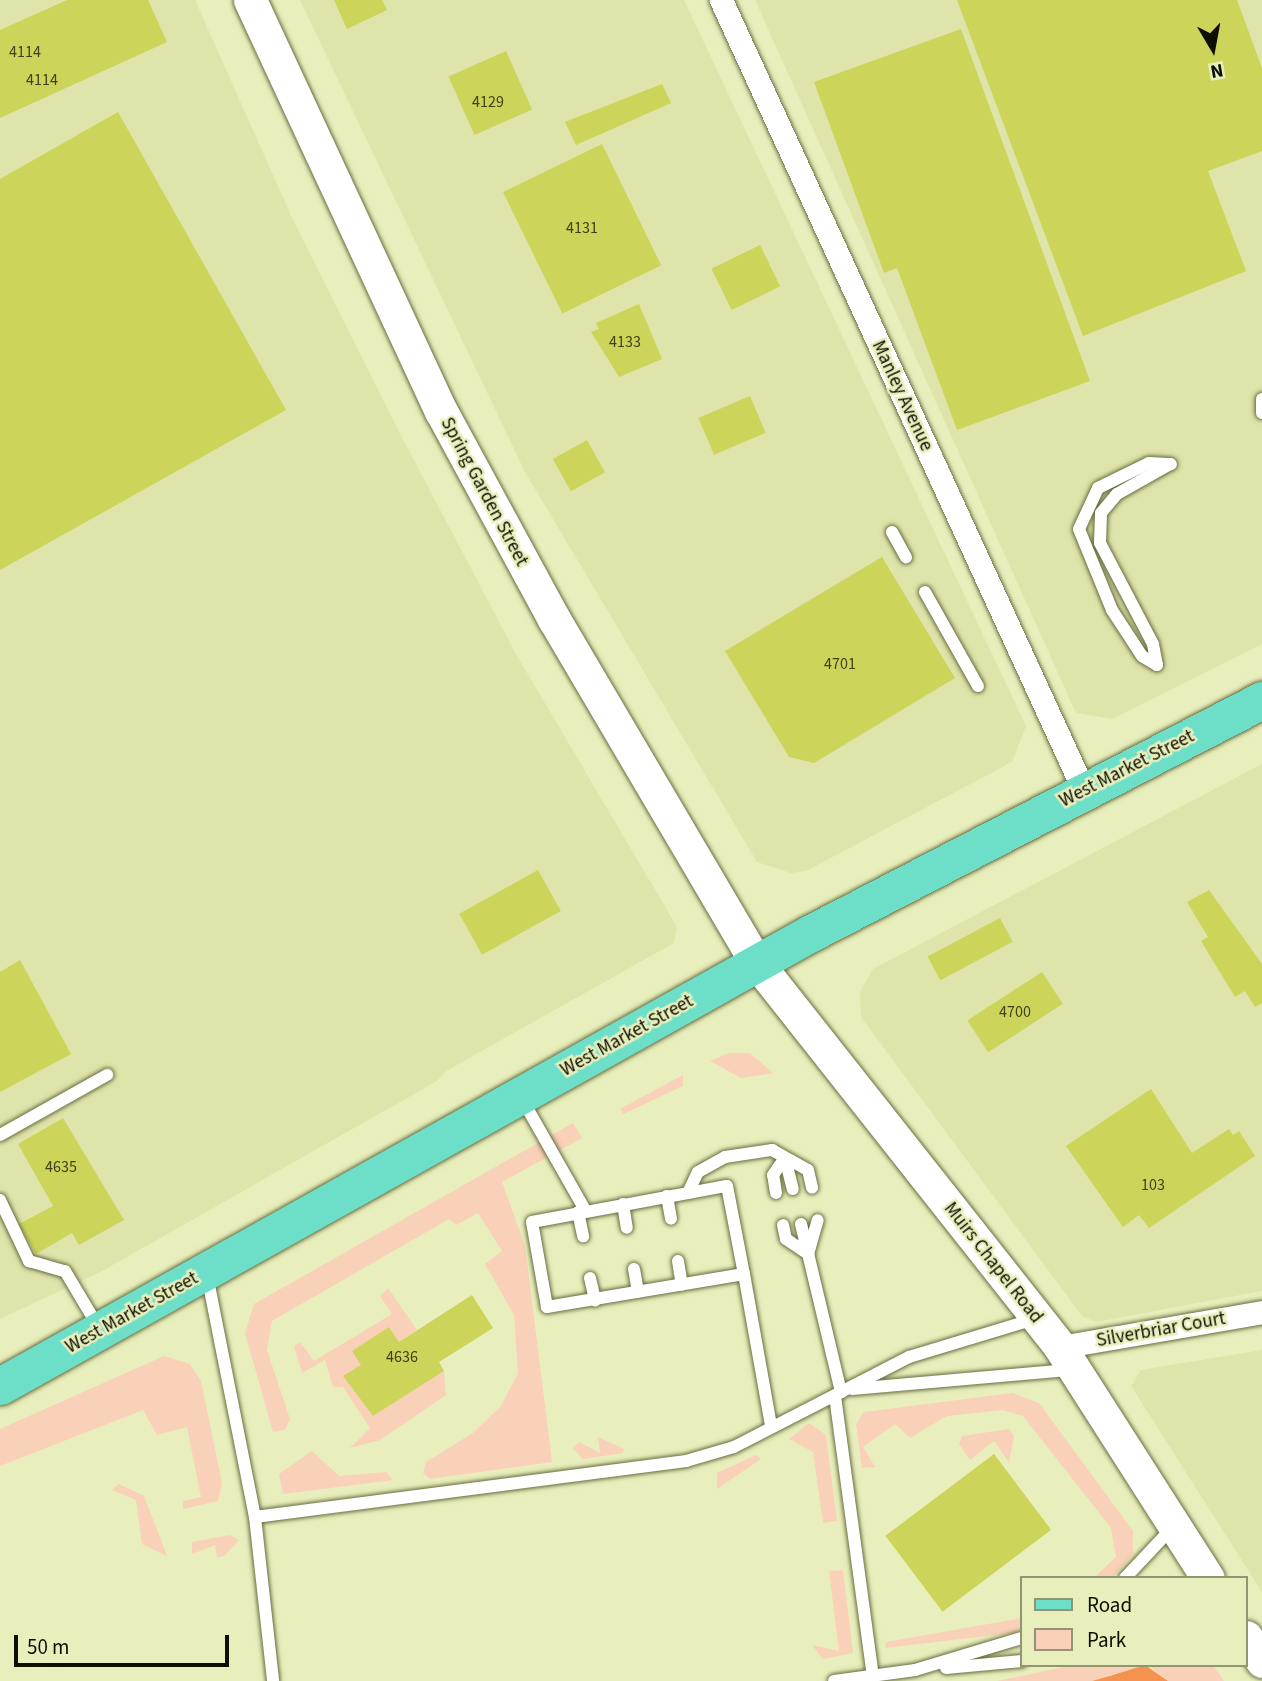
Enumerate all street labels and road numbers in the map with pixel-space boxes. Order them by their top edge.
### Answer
street label: Manley Avenue [866,337,938,455]
street label: Spring Garden Street [435,414,533,570]
street label: West Market Street [1056,725,1198,813]
street label: West Market Street [557,990,697,1082]
street label: Muirs Chapel Road [939,1198,1047,1328]
street label: West Market Street [62,1267,202,1359]
street label: Silverbriar Court [1095,1307,1227,1353]

